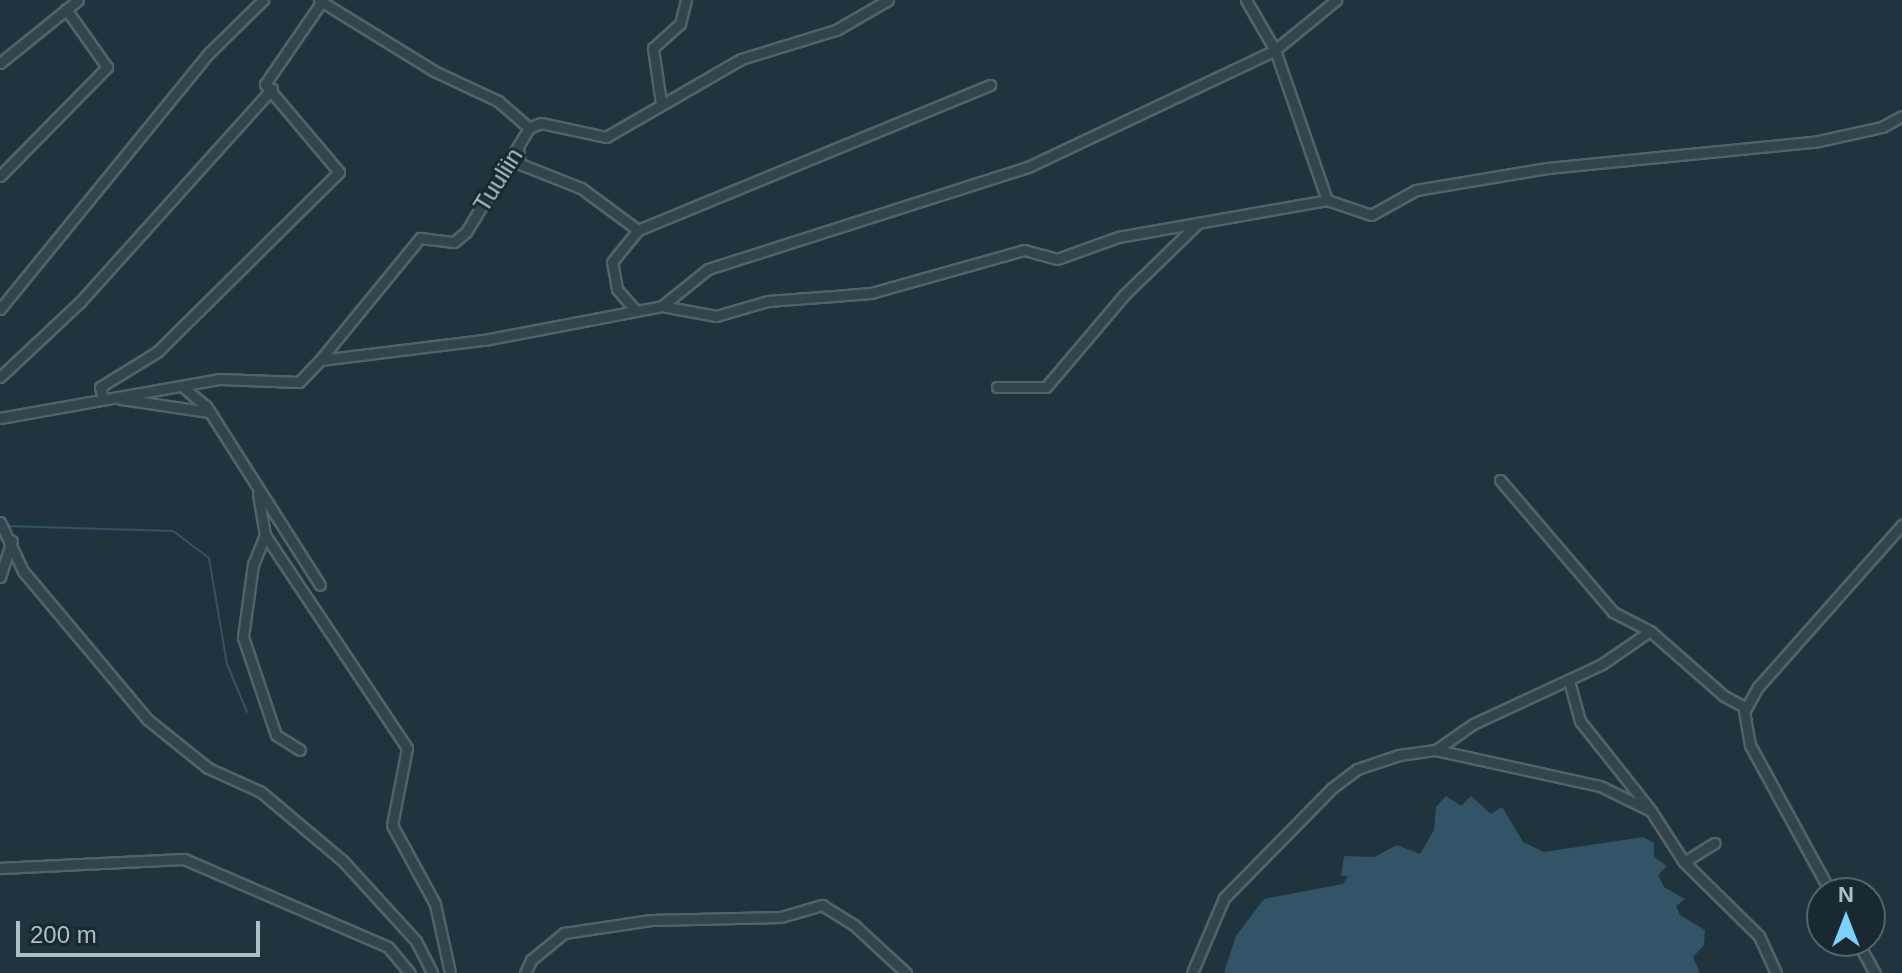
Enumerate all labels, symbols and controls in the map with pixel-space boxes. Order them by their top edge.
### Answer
street label: Tuuliin [467,143,529,217]
north arrow [1806,877,1886,957]
text: N [1838,882,1854,907]
scale bar [20,905,264,955]
text: 200 m [30,921,97,948]

